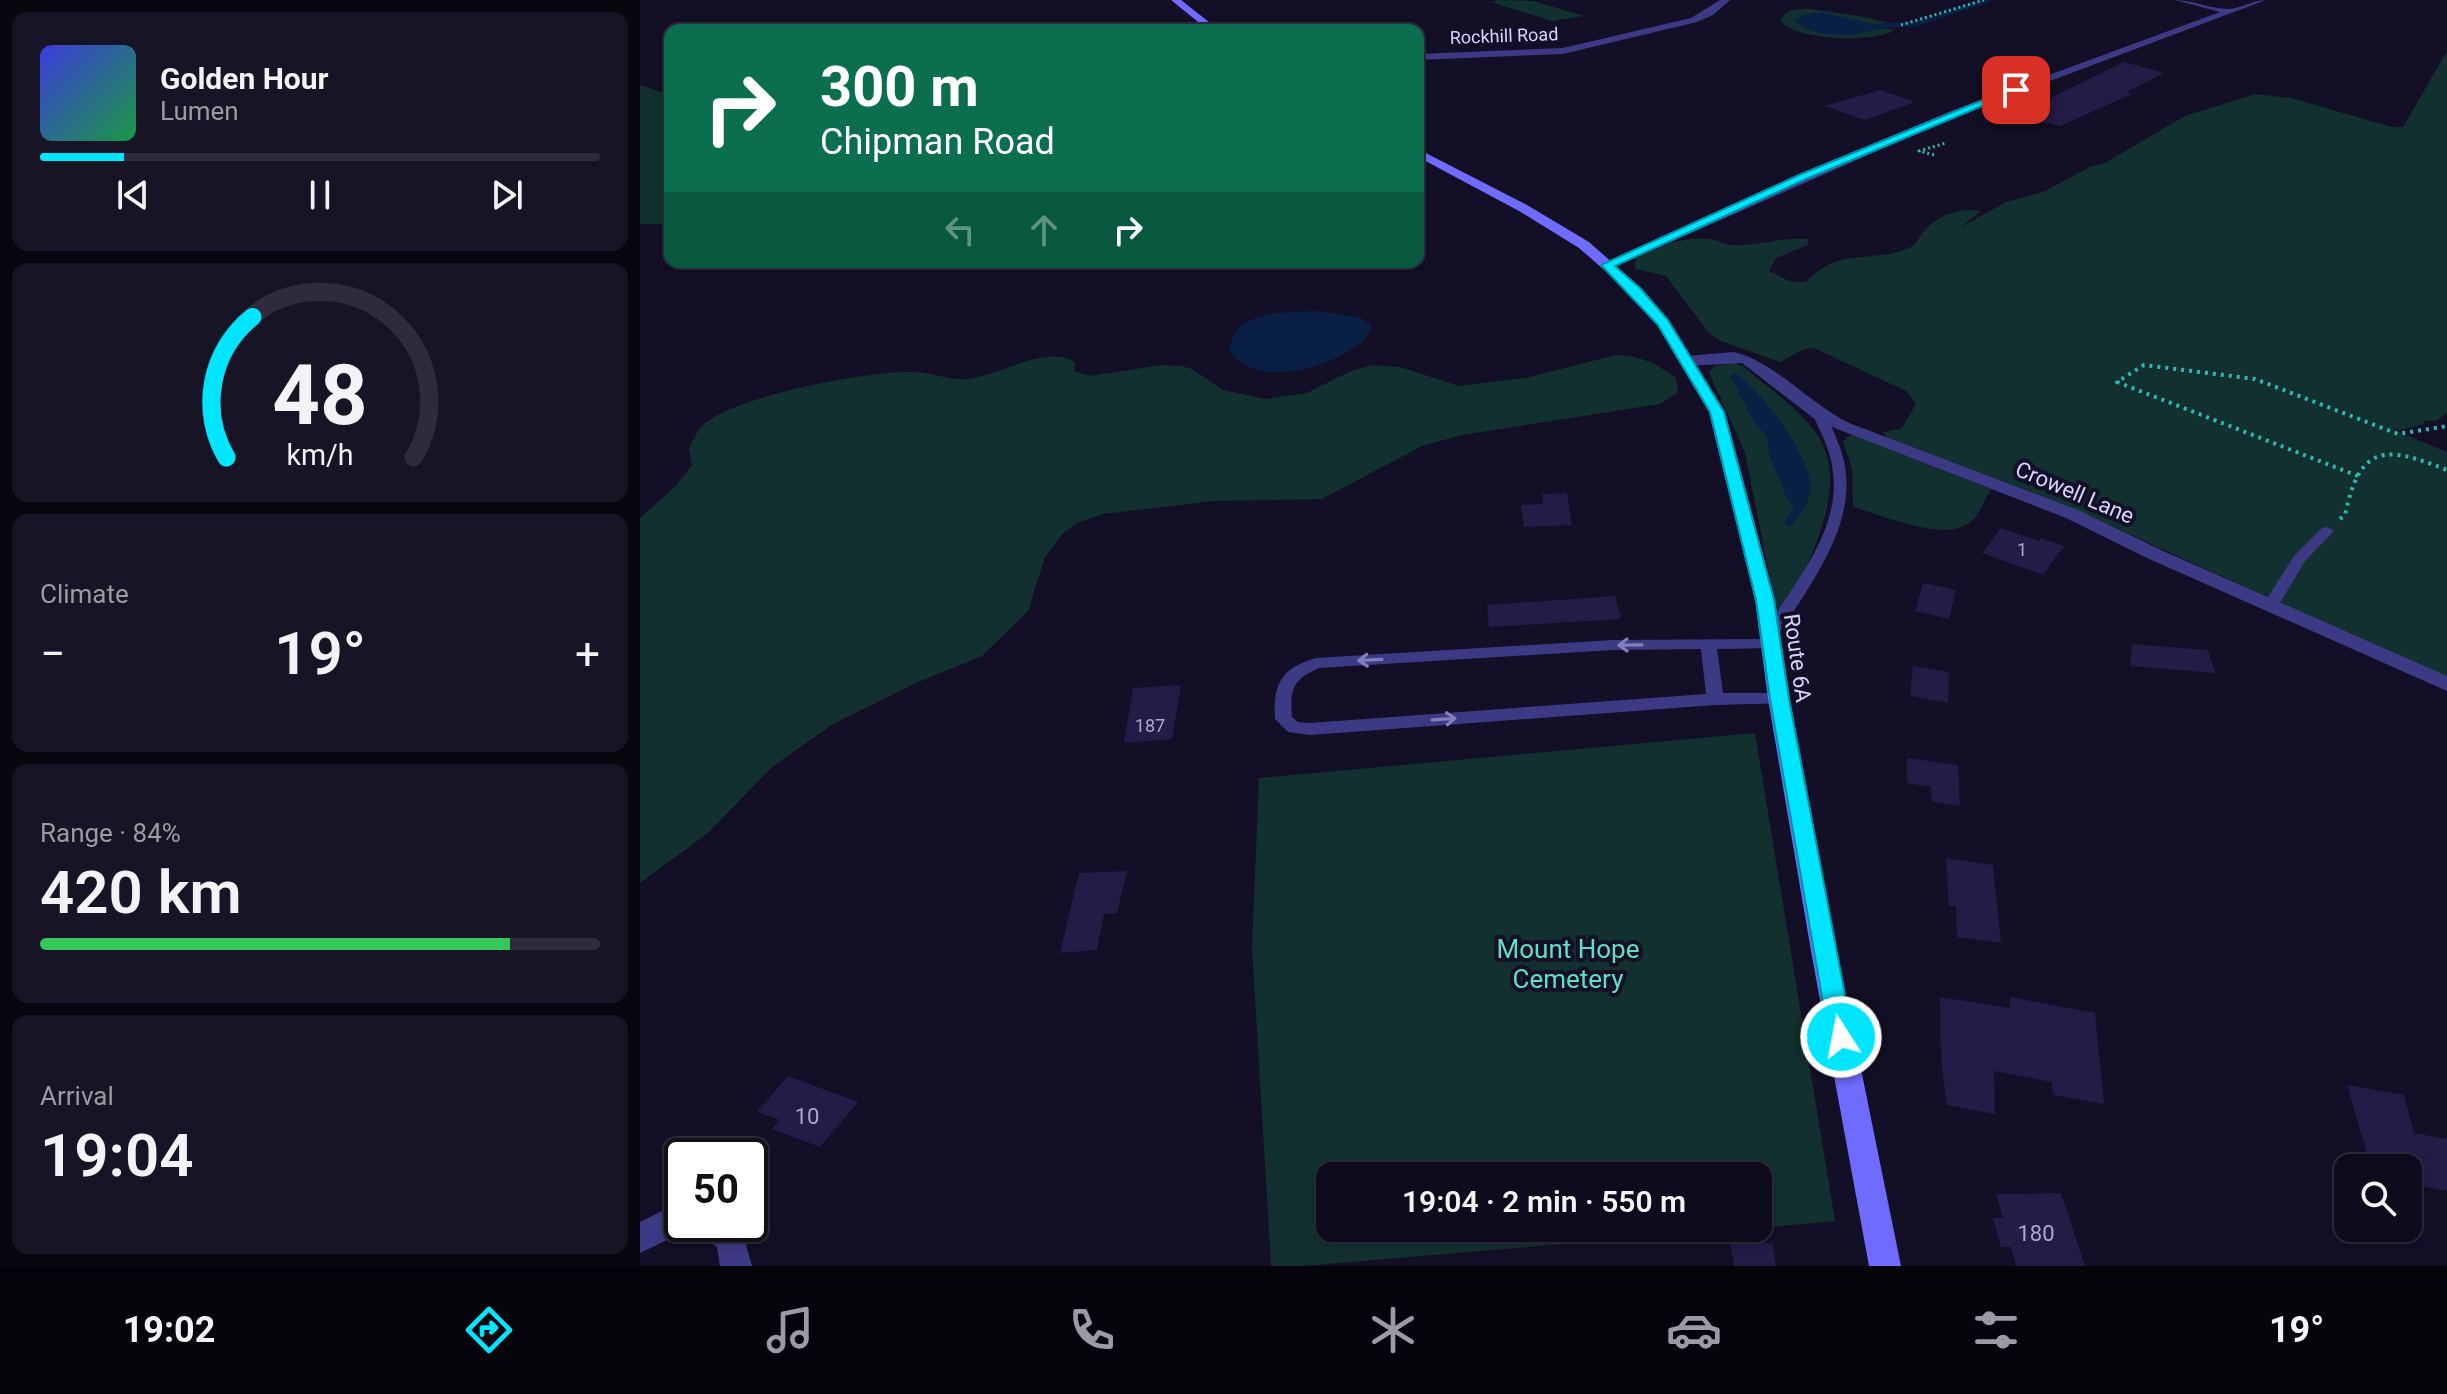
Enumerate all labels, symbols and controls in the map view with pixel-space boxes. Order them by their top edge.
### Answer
street label: Rockhill Road [1449,23,1559,48]
text: 300 m [820,54,979,120]
icon: right [688,56,792,160]
pin [1982,56,2050,124]
text: Golden Hour [160,61,329,96]
icon: arrive [1994,68,2038,112]
text: Lumen [160,96,239,126]
text: Chipman Road [820,121,1055,163]
icon: previous [111,173,155,217]
icon: pause [298,173,342,217]
icon: next [485,173,529,217]
icon: left [938,208,982,252]
icon: ahead [1022,208,1066,252]
icon: right [1106,208,1150,252]
text: 48 [272,347,368,444]
text: km/h [286,438,354,472]
street label: Crowell Lane [2012,456,2138,529]
house number: 1 [2017,539,2027,560]
text: Climate [40,579,129,609]
street label: Route 6A [1779,612,1816,705]
text: 19° [274,618,366,689]
text: − [40,628,65,680]
text: + [575,628,600,680]
one-way arrow [1617,637,1644,653]
one-way arrow [1357,653,1384,668]
one-way arrow [1430,711,1457,726]
house number: 187 [1135,715,1165,736]
text: Range · 84% [40,818,181,848]
text: 420 km [40,857,242,928]
park label: Mount Hope Cemetery [1497,934,1639,994]
position arrow [1799,995,1883,1079]
text: Arrival [40,1081,114,1111]
house number: 10 [795,1104,819,1129]
text: 19:04 [40,1120,193,1191]
speed limit sign: 50 [664,1138,768,1242]
map controls [2334,1154,2422,1242]
button: search [2334,1154,2422,1242]
text: 19:04 · 2 min · 550 m [1402,1184,1686,1219]
house number: 180 [2017,1221,2055,1246]
icon: directions [461,1302,517,1358]
icon: music [762,1302,818,1358]
icon: phone [1064,1302,1120,1358]
icon: climate [1365,1302,1421,1358]
icon: car [1666,1302,1722,1358]
icon: filters [1968,1302,2024,1358]
text: 19:02 [123,1309,215,1351]
text: 19° [2269,1309,2324,1351]

